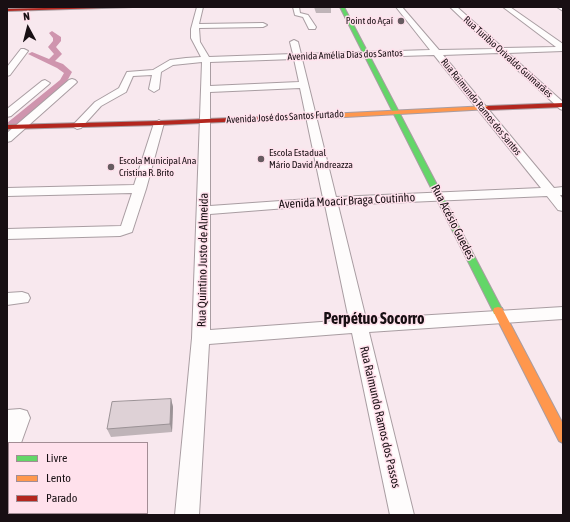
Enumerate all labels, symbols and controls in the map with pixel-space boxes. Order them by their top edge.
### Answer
north arrow [8,8,48,48]
text: N [23,10,30,22]
street label: Rua Turibio Orivaldo Guimarães [461,14,555,100]
place label: Point do Açaí [346,15,393,27]
marker: Point do Açaí [396,16,406,26]
street label: Avenida Amélia Dias dos Santos [287,47,403,63]
street label: Rua Raimundo Ramos dos Santos [438,56,524,158]
street label: Avenida José dos Santos Furtado [226,108,344,126]
place label: Escola Estadual Mário David Andreazza [269,147,353,170]
marker: Escola Estadual Mário David Andreazza [256,154,266,164]
place label: Escola Municipal Ana Cristina R. Brito [119,155,196,178]
marker: Escola Municipal Ana Cristina R. Brito [106,162,116,172]
street label: Rua Acésio Guedes [428,182,478,262]
street label: Avenida Moacir Braga Coutinho [279,190,415,212]
street label: Rua Quintino Justo de Almeida [195,193,211,327]
district label: Perpétuo Socorro [323,309,425,329]
street label: Rua Raimundo Ramos dos Passos [357,345,403,489]
legend [8,442,148,514]
text: Livre [46,451,67,465]
text: Lento [46,471,71,485]
text: Parado [46,491,77,505]

